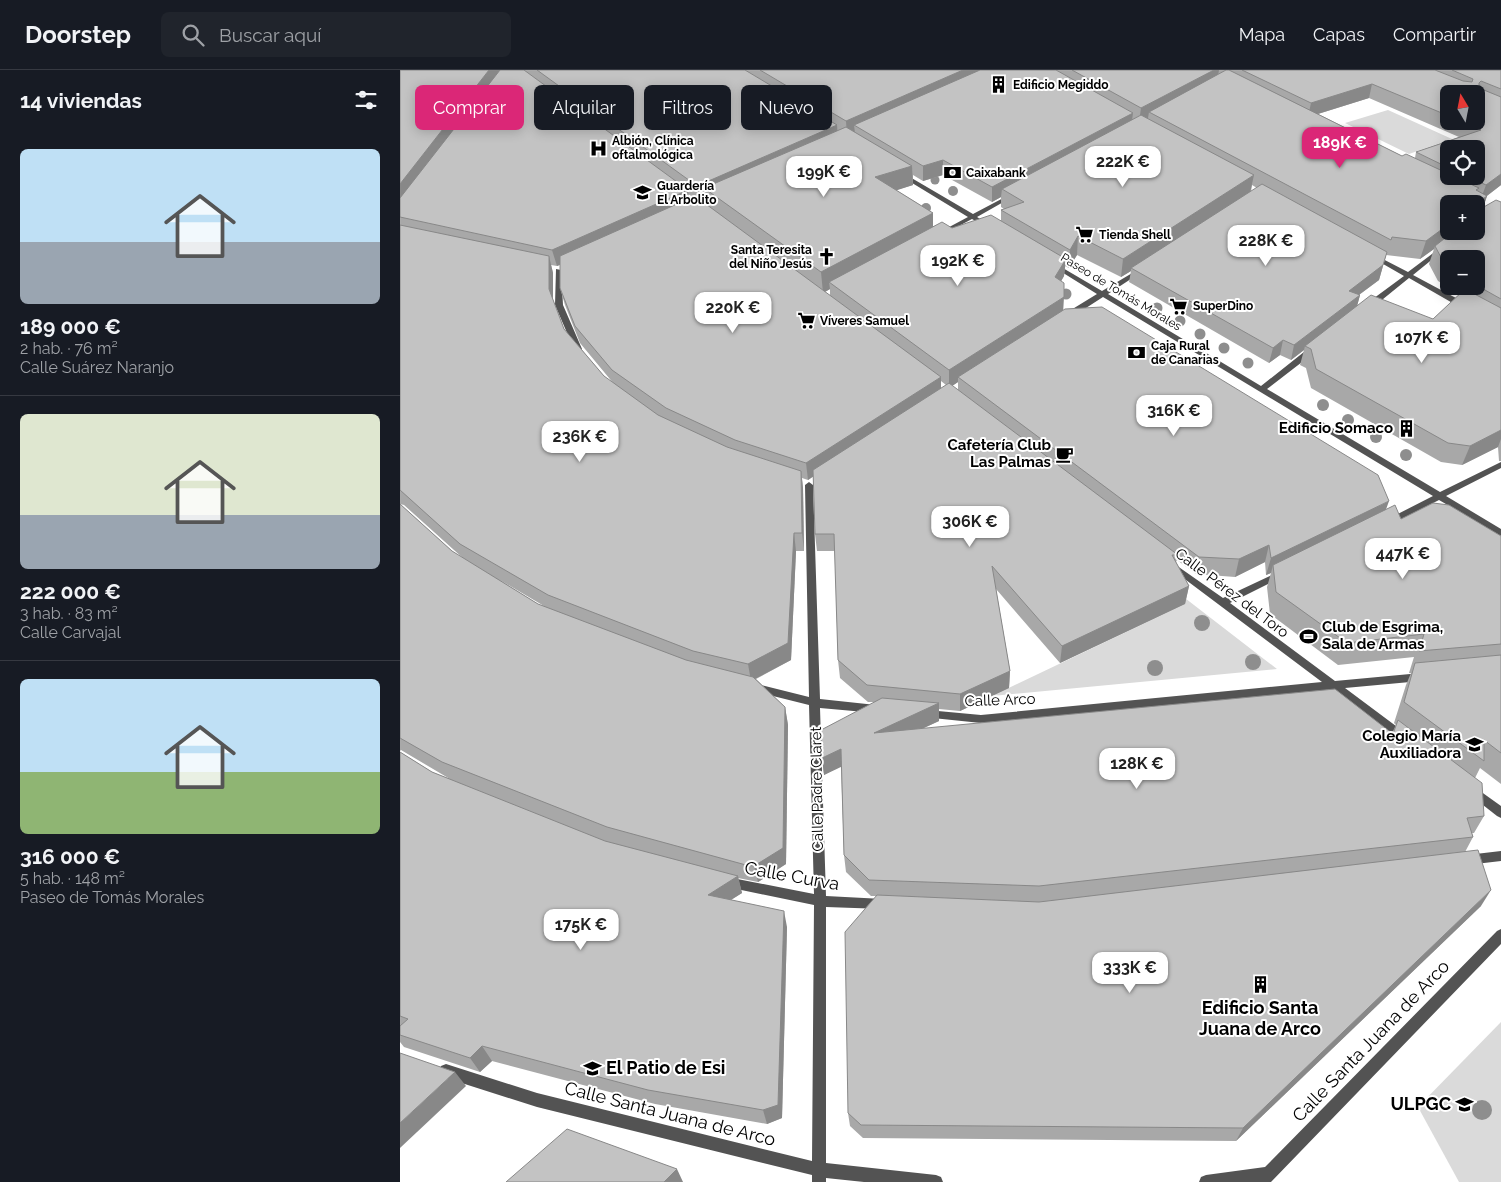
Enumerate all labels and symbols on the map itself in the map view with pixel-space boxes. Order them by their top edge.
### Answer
building icon: Edificio Megiddo [989,75,1009,95]
place label: Edificio Megiddo [1013,78,1109,92]
north arrow [1440,85,1485,130]
pin: 189K € [1299,126,1381,169]
place label: Albión, Clínica oftalmológica [612,134,694,162]
hospital icon: Albión, Clínica oftalmológica [588,138,608,158]
pin: 222K € [1082,146,1164,188]
pin: 199K € [783,156,865,198]
bank icon: Caixabank [942,163,962,183]
place label: Caixabank [966,166,1026,180]
place label: Guardería El Arbolito [657,179,716,207]
school or university icon: Guardería El Arbolito [633,183,653,203]
pin: 228K € [1225,224,1307,267]
supermarket icon: Tienda Shell [1075,225,1095,245]
place label: Tienda Shell [1099,228,1171,242]
place label: Santa Teresita del Niño Jesús [729,243,812,271]
pin: 192K € [917,244,999,287]
church icon: Santa Teresita del Niño Jesús [816,247,836,267]
street label: Paseo de Tomás Morales [1058,250,1184,334]
pin: 220K € [692,292,774,334]
supermarket icon: SuperDino [1169,296,1189,316]
place label: SuperDino [1193,299,1253,313]
supermarket icon: Víveres Samuel [796,311,816,331]
place label: Víveres Samuel [820,314,909,328]
pin: 107K € [1381,322,1463,364]
place label: Caja Rural de Canarias [1151,339,1219,367]
bank icon: Caja Rural de Canarias [1127,343,1147,363]
pin: 316K € [1133,394,1215,437]
building icon: Edificio Somaco [1397,418,1417,438]
place label: Edificio Somaco [1279,419,1393,437]
pin: 236K € [539,420,621,463]
place label: Cafetería Club Las Palmas [947,436,1051,471]
cafe icon: Cafetería Club Las Palmas [1055,444,1075,464]
pin: 306K € [929,506,1011,548]
pin: 447K € [1362,538,1444,580]
street label: Calle Pérez del Toro [1172,544,1292,642]
place label: Club de Esgrima, Sala de Armas [1322,618,1443,653]
sports icon: Club de Esgrima, Sala de Armas [1298,626,1318,646]
street label: Calle Arco [964,690,1036,710]
street label: Calle Padre Claret [807,726,827,852]
place label: Colegio María Auxiliadora [1362,727,1461,762]
school or university icon: Colegio María Auxiliadora [1465,735,1485,755]
pin: 128K € [1096,748,1178,790]
street label: Calle Curva [743,857,841,894]
pin: 175K € [540,908,622,951]
pin: 333K € [1089,952,1171,994]
street label: Calle Santa Juana de Arco [1288,955,1454,1126]
building icon: Edificio Santa Juana de Arco [1250,975,1270,995]
place label: Edificio Santa Juana de Arco [1199,997,1321,1039]
place label: El Patio de Esi [606,1057,725,1078]
school or university icon: El Patio de Esi [582,1058,602,1078]
street label: Calle Santa Juana de Arco [562,1077,778,1150]
place label: ULPGC [1390,1093,1451,1114]
school or university icon: ULPGC [1455,1094,1475,1114]

